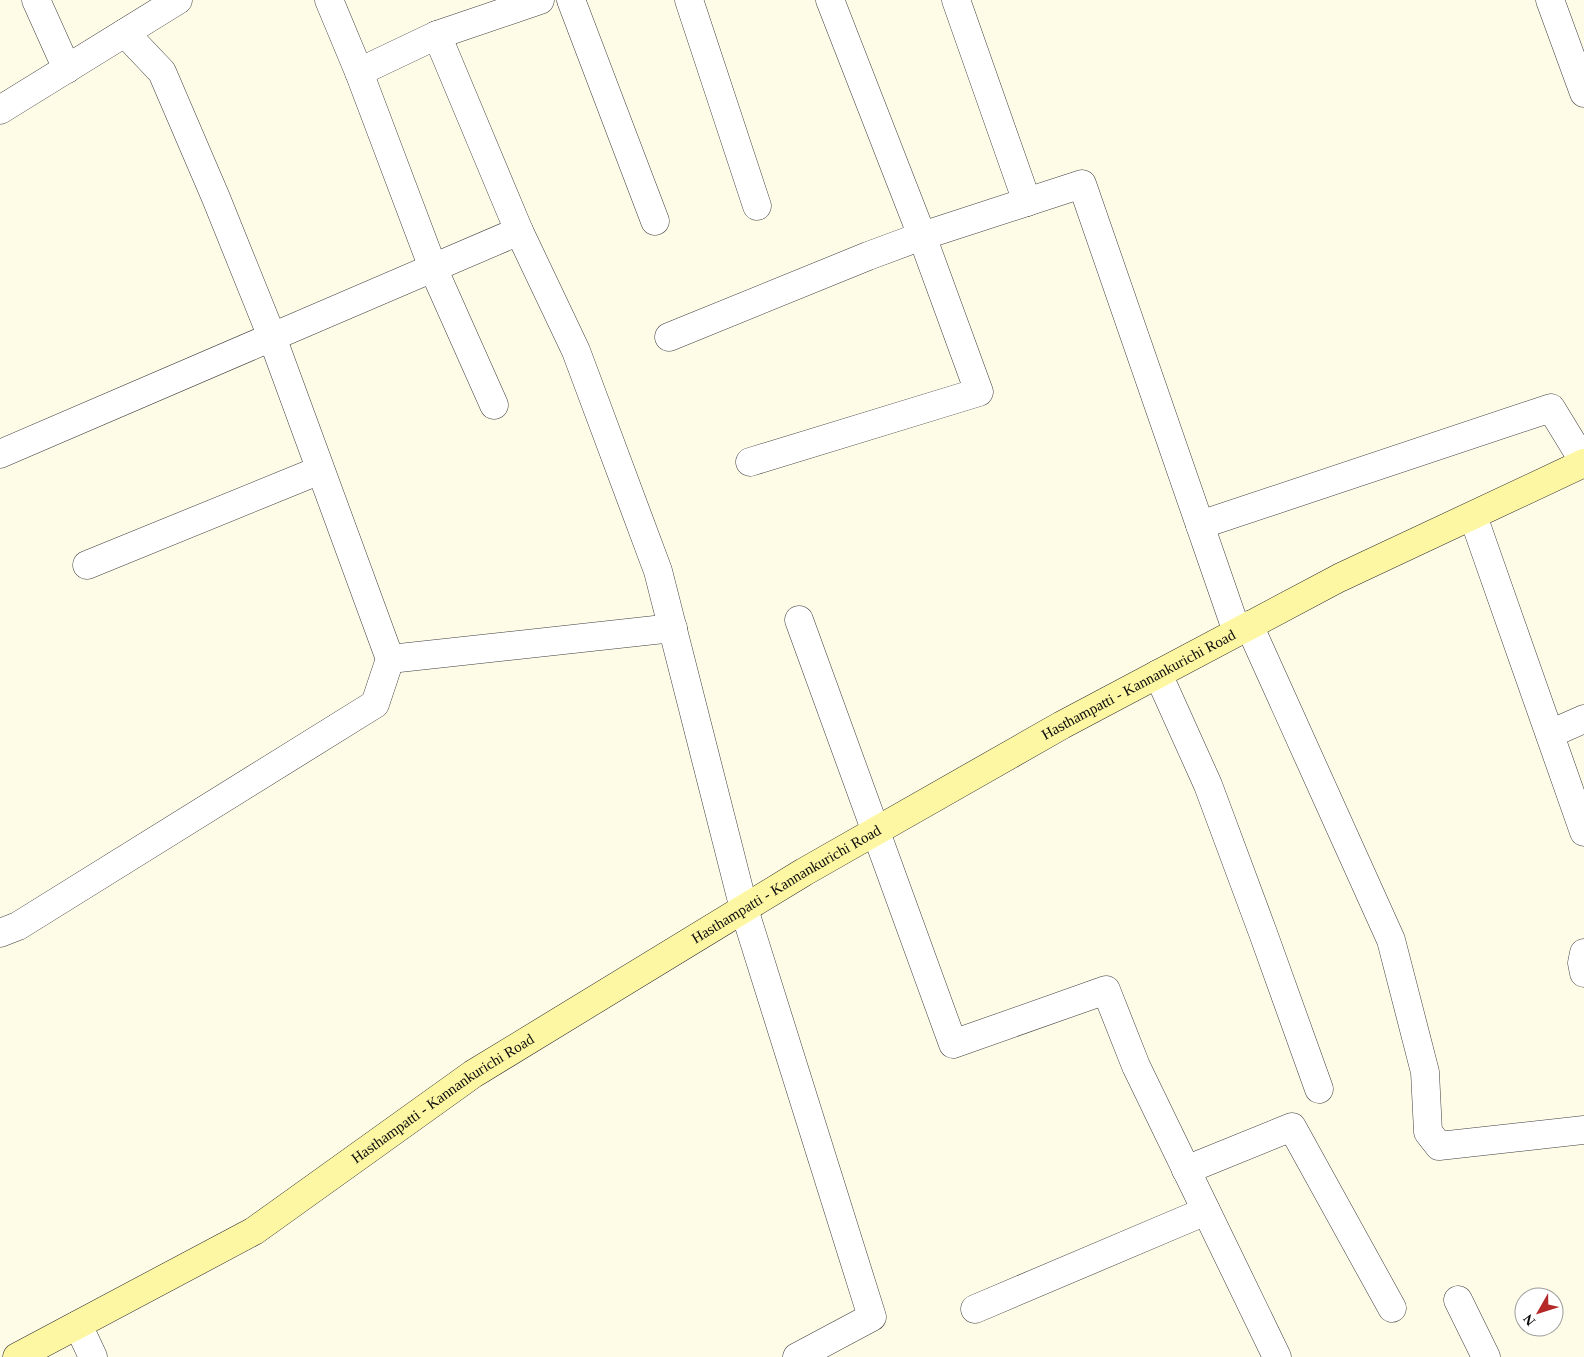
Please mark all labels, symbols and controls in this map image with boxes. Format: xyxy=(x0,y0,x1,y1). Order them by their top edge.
street label: Hasthampatti - Kannankurichi Road xyxy=(1039,626,1238,743)
street label: Hasthampatti - Kannankurichi Road xyxy=(689,822,884,947)
street label: Hasthampatti - Kannankurichi Road xyxy=(348,1031,537,1166)
north arrow xyxy=(1514,1287,1564,1337)
text: N xyxy=(1520,1311,1538,1329)

